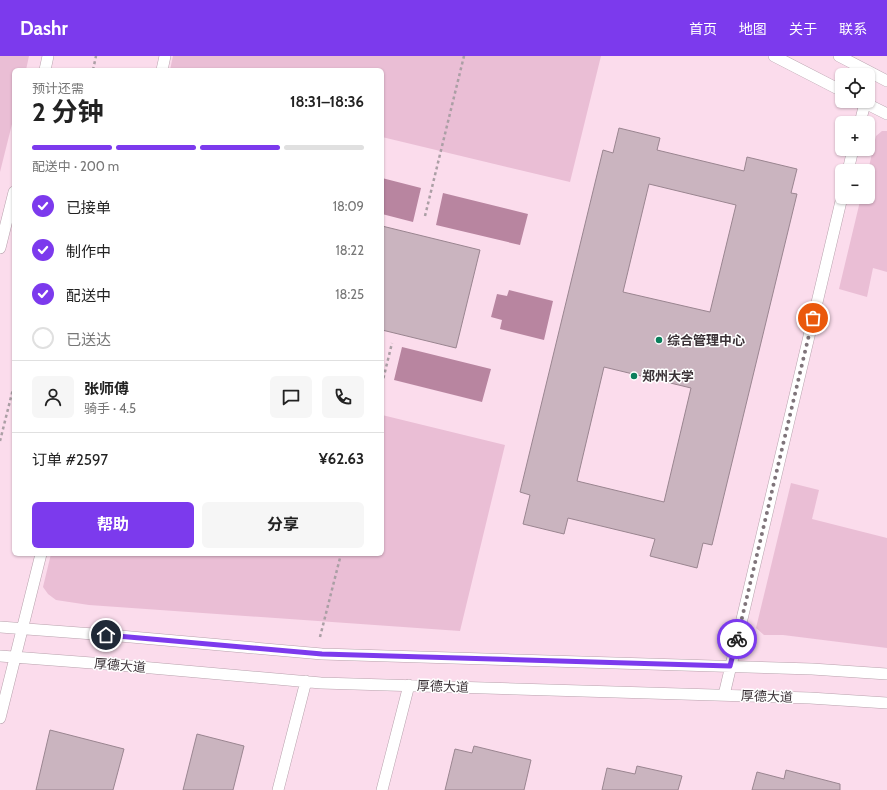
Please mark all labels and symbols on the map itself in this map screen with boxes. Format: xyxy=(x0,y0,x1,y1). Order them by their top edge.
pin xyxy=(796,301,830,335)
place label: 综合管理中心 xyxy=(667,332,745,348)
marker: 综合管理中心 xyxy=(654,335,664,345)
place label: 郑州大学 xyxy=(642,368,694,384)
marker: 郑州大学 xyxy=(629,371,639,381)
pin xyxy=(89,618,123,652)
courier xyxy=(717,619,757,659)
street label: 厚德大道 xyxy=(93,655,147,675)
street label: 厚德大道 xyxy=(417,677,469,695)
street label: 厚德大道 xyxy=(741,687,793,705)

